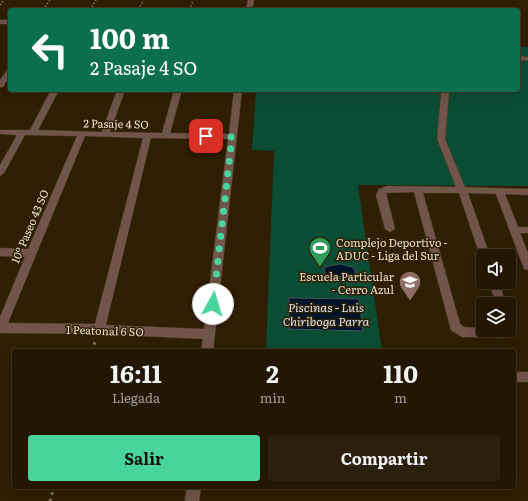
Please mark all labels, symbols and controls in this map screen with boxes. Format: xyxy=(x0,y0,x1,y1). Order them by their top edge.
text: 100 m xyxy=(90,16,170,58)
icon: left xyxy=(24,24,76,76)
text: 2 Pasaje 4 SO xyxy=(90,54,197,81)
street label: 2 Pasaje 4 SO xyxy=(83,114,149,132)
pin xyxy=(189,119,223,153)
icon: arrive xyxy=(195,125,217,147)
street label: 10º Paseo 43 SO xyxy=(6,187,52,265)
place label: Complejo Deportivo - ADUC - Liga del Sur xyxy=(336,234,448,263)
sports icon: Complejo Deportivo - ADUC - Liga del Sur xyxy=(307,235,333,268)
map controls xyxy=(476,249,516,337)
button: sound xyxy=(476,249,516,289)
place label: Escuela Particular - Cerro Azul xyxy=(299,268,395,297)
school or university icon: Escuela Particular - Cerro Azul xyxy=(397,269,423,302)
position arrow xyxy=(192,283,234,325)
button: layers xyxy=(476,297,516,337)
water label: Piscinas - Luis Chiriboga Parra xyxy=(283,298,370,330)
street label: 1 Peatonal 6 SO xyxy=(66,321,144,339)
text: 16:11 xyxy=(110,355,162,390)
text: 2 xyxy=(266,355,279,390)
text: 110 xyxy=(383,355,418,390)
text: Llegada xyxy=(112,388,160,407)
text: min xyxy=(260,388,285,407)
text: m xyxy=(394,388,407,407)
button: Salir xyxy=(28,435,260,481)
button: Compartir xyxy=(268,435,500,481)

